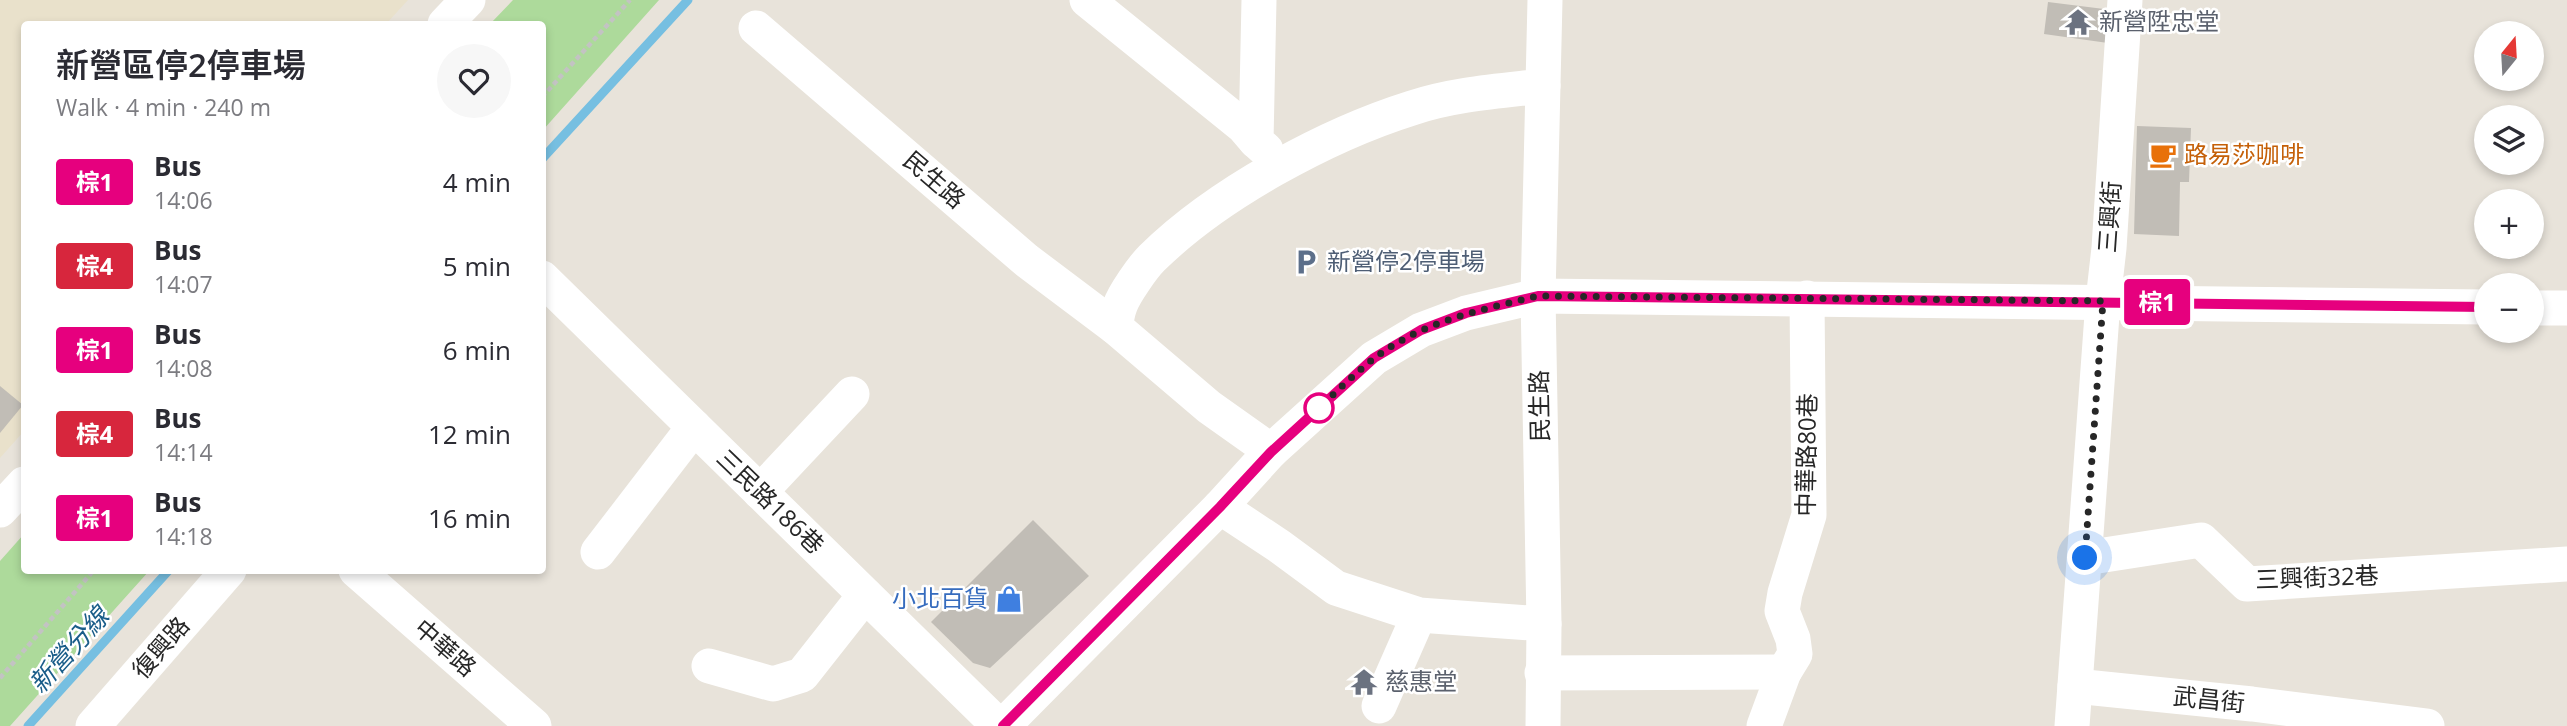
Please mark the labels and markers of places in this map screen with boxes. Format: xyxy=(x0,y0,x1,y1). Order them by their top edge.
place label: 新營陞忠堂 xyxy=(2099,4,2219,37)
temple icon: 新營陞忠堂 xyxy=(2063,7,2093,37)
place label: 路易莎咖啡 xyxy=(2184,137,2304,170)
cafe icon: 路易莎咖啡 xyxy=(2148,140,2178,170)
place label: 新營停2停車場 xyxy=(1327,244,1485,277)
parking icon: 新營停2停車場 xyxy=(1291,247,1321,277)
unlabelled marker xyxy=(1304,393,1334,423)
place label: 小北百貨 xyxy=(892,581,988,614)
shop icon: 小北百貨 xyxy=(994,584,1024,614)
place label: 慈惠堂 xyxy=(1385,664,1457,697)
temple icon: 慈惠堂 xyxy=(1349,667,1379,697)

